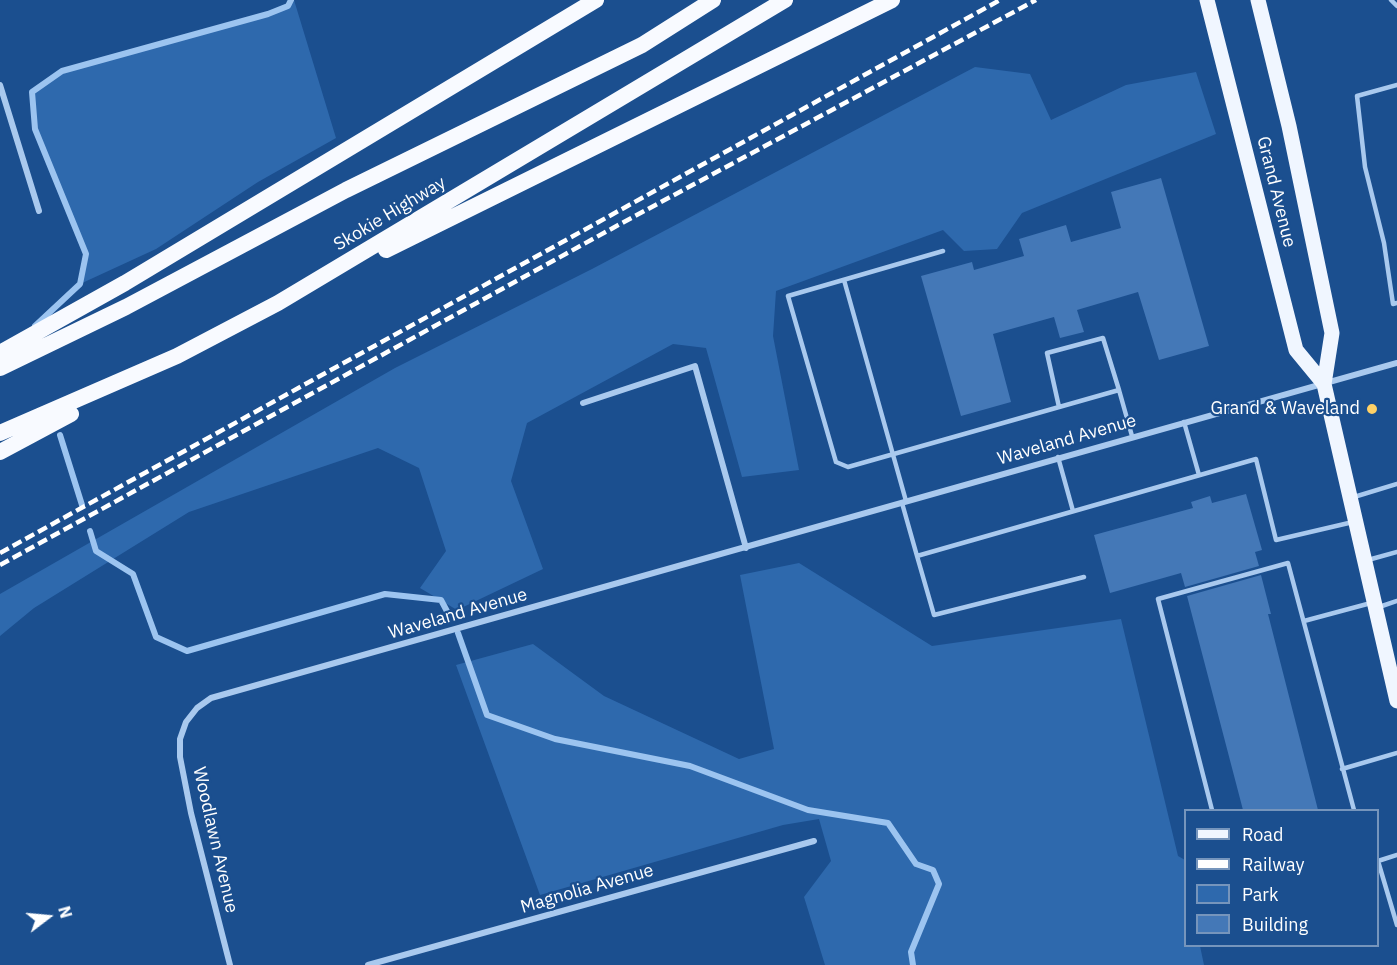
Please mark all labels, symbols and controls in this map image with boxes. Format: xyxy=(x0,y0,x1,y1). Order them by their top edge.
street label: Grand Avenue xyxy=(1252,134,1300,250)
street label: Skokie Highway xyxy=(330,172,450,256)
place label: Grand & Waveland xyxy=(1211,398,1360,420)
marker: Grand & Waveland xyxy=(1365,402,1379,416)
street label: Waveland Avenue xyxy=(995,410,1139,470)
street label: Waveland Avenue xyxy=(386,584,530,644)
street label: Woodlawn Avenue xyxy=(188,765,242,915)
legend xyxy=(1184,809,1379,947)
text: Road xyxy=(1242,823,1283,846)
text: Railway xyxy=(1242,853,1304,876)
street label: Magnolia Avenue xyxy=(518,860,656,918)
text: Park xyxy=(1242,883,1278,906)
north arrow xyxy=(18,887,78,947)
text: N xyxy=(54,904,77,920)
text: Building xyxy=(1242,913,1308,936)

